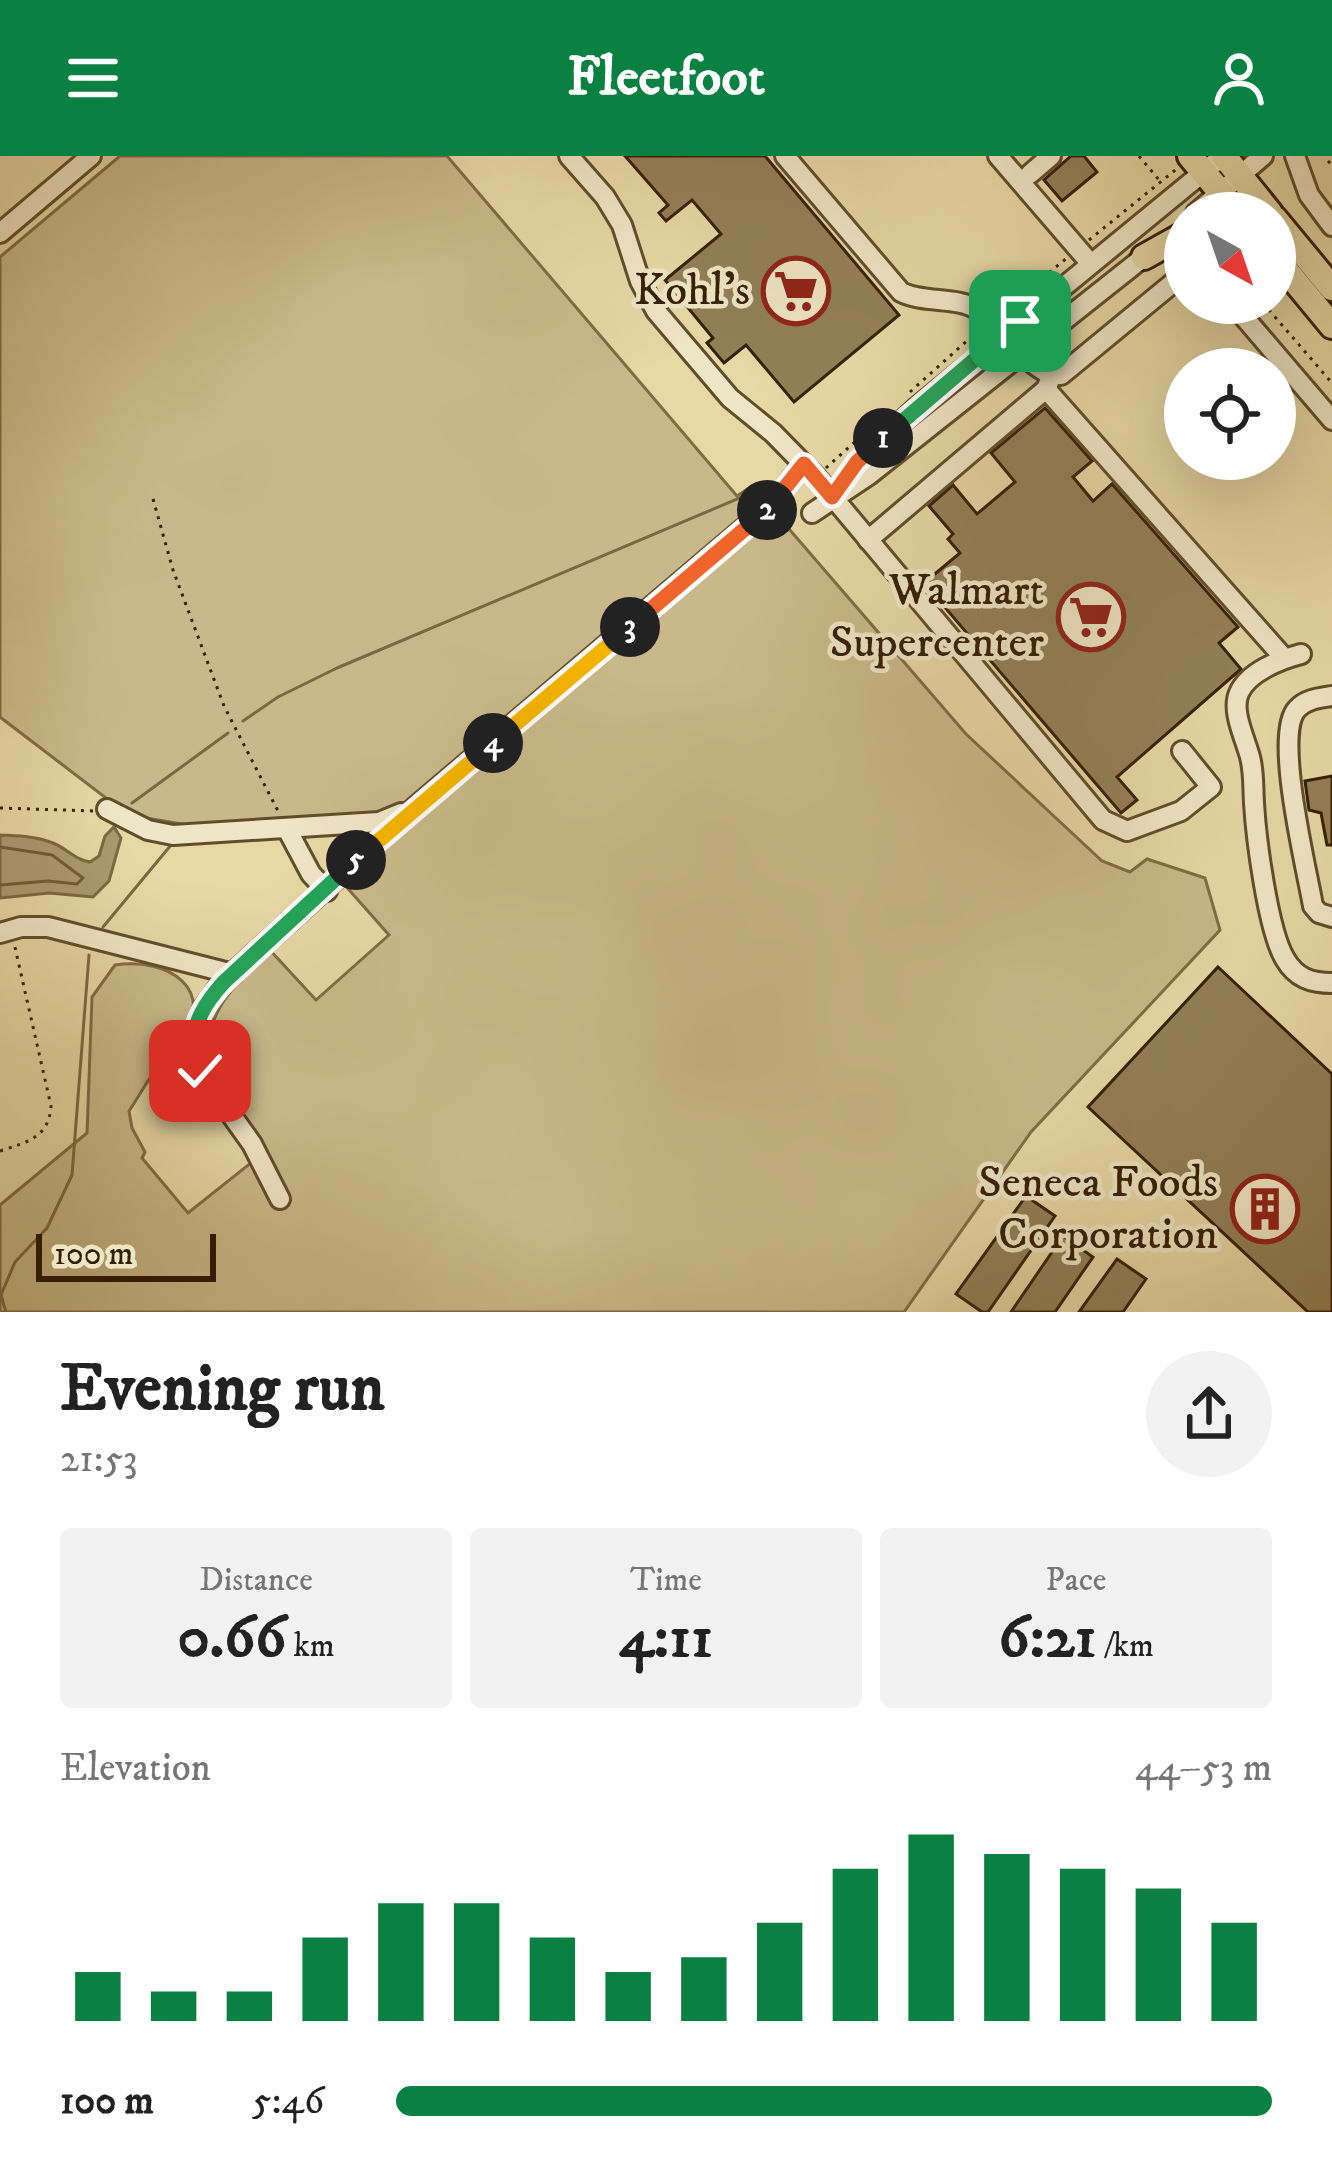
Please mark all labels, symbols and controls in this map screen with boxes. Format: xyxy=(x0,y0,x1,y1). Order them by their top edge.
icon: menu xyxy=(60,45,126,111)
text: Fleetfoot xyxy=(567,45,765,112)
icon: person xyxy=(1206,45,1272,111)
north arrow xyxy=(1164,192,1296,324)
map controls xyxy=(1164,192,1296,480)
supermarket icon: Kohl's xyxy=(761,256,831,326)
place label: Kohl's xyxy=(634,263,750,319)
pin xyxy=(969,270,1071,372)
icon: arrive xyxy=(987,288,1053,354)
button: locate xyxy=(1164,348,1296,480)
pin: 1 xyxy=(853,408,913,468)
text: 1 xyxy=(877,417,889,458)
pin: 2 xyxy=(737,480,797,540)
text: 2 xyxy=(759,489,775,530)
place label: Walmart Supercenter xyxy=(830,563,1044,671)
supermarket icon: Walmart Supercenter xyxy=(1056,582,1126,652)
pin: 3 xyxy=(600,597,660,657)
text: 3 xyxy=(624,606,636,647)
pin: 4 xyxy=(463,713,523,773)
text: 4 xyxy=(484,722,503,763)
pin: 5 xyxy=(326,830,386,890)
text: 5 xyxy=(348,839,364,880)
pin xyxy=(149,1020,251,1122)
icon: check xyxy=(167,1038,233,1104)
place label: Seneca Foods Corporation xyxy=(978,1155,1218,1263)
building icon: Seneca Foods Corporation xyxy=(1230,1174,1300,1244)
scale bar xyxy=(36,1228,216,1281)
text: 100 m xyxy=(54,1234,133,1275)
text: Evening run xyxy=(60,1349,385,1431)
button: share xyxy=(1146,1351,1272,1477)
text: 21:53 xyxy=(60,1435,138,1484)
text: Distance xyxy=(199,1560,313,1601)
text: Time xyxy=(630,1560,702,1601)
text: Pace xyxy=(1045,1560,1107,1601)
text: 0.66 xyxy=(177,1601,286,1676)
text: 4:11 xyxy=(619,1601,713,1676)
text: 6:21 xyxy=(998,1601,1097,1676)
text: km xyxy=(286,1626,335,1667)
text: /km xyxy=(1097,1626,1154,1667)
text: Elevation xyxy=(60,1744,211,1793)
text: 44–53 m xyxy=(1135,1744,1272,1793)
text: 100 m xyxy=(60,2077,154,2126)
text: 5:46 xyxy=(252,2077,324,2126)

